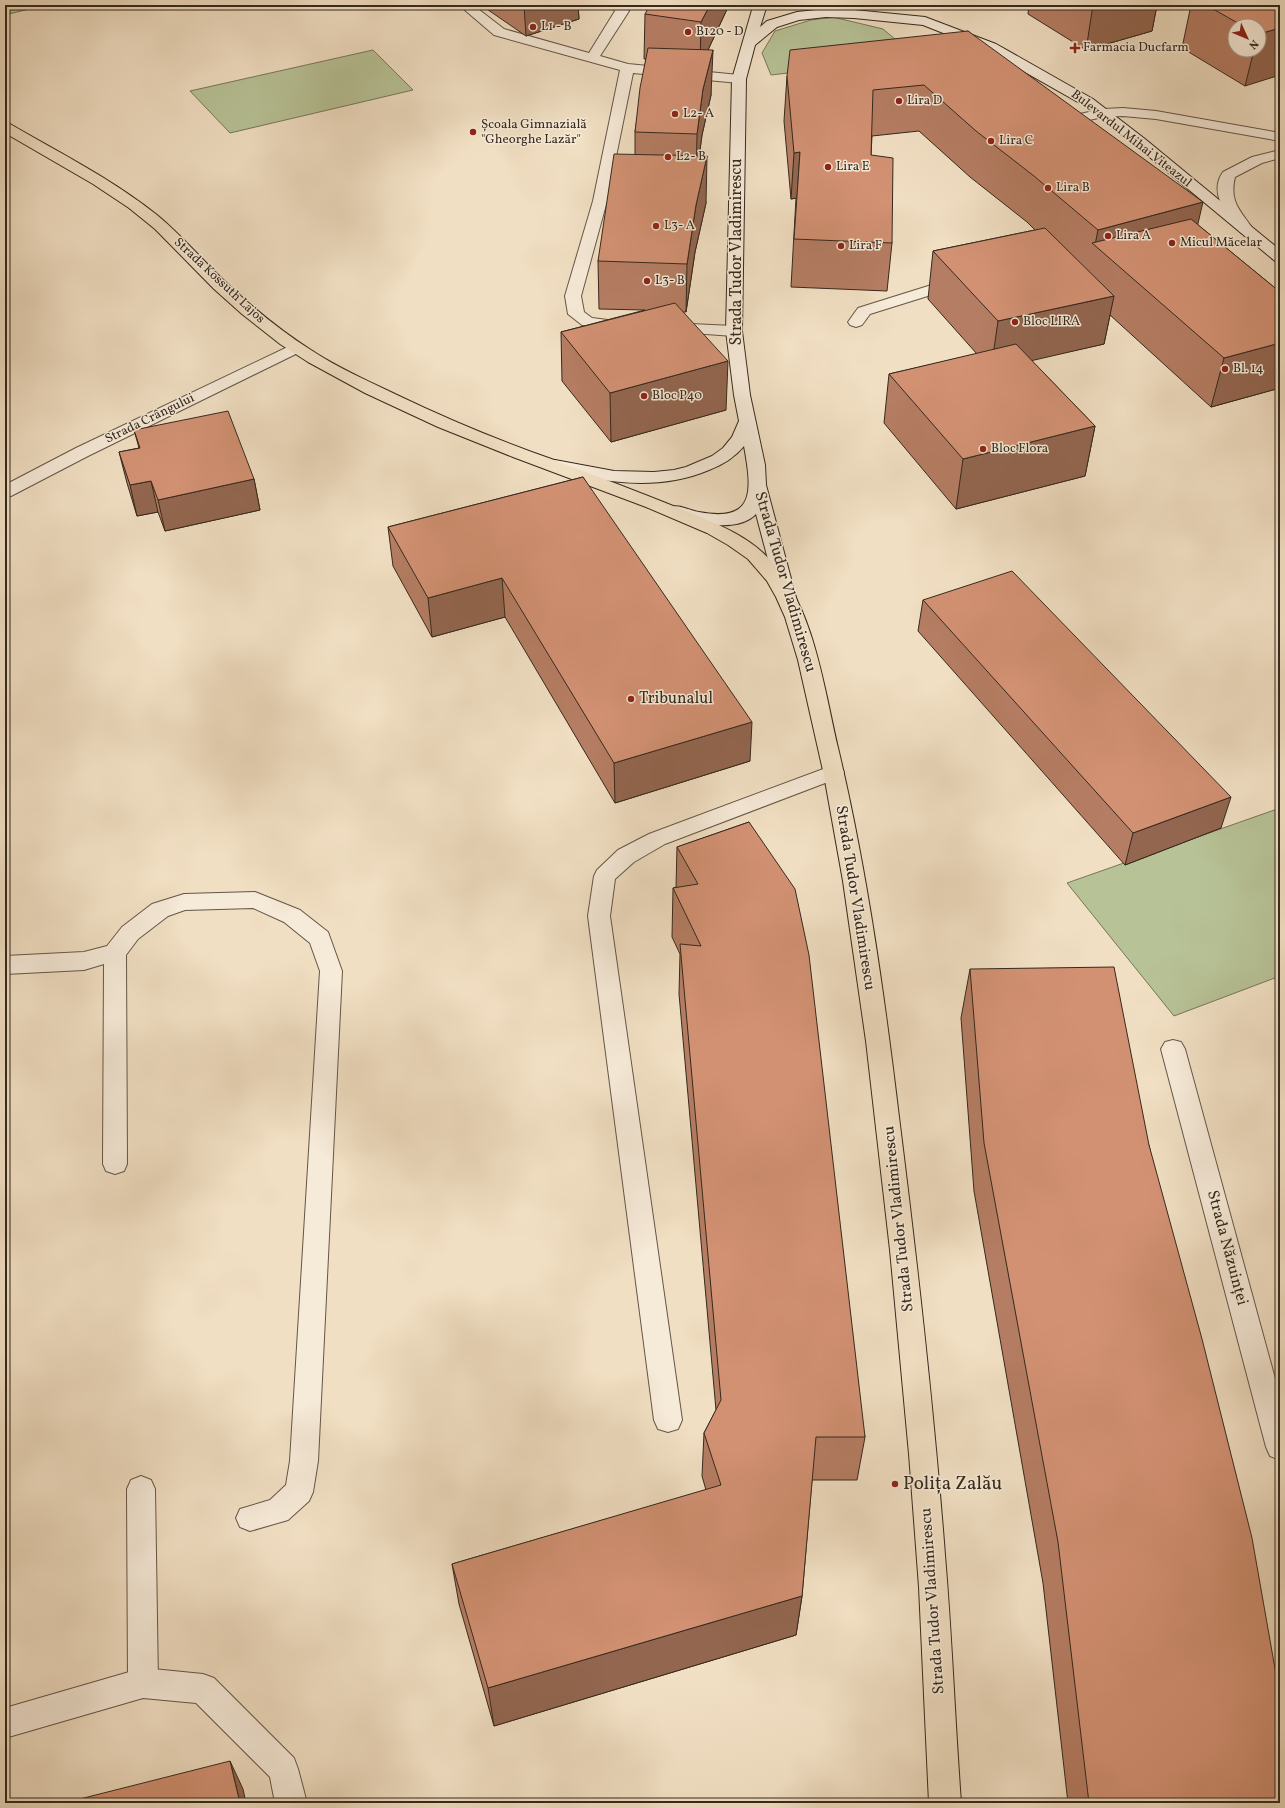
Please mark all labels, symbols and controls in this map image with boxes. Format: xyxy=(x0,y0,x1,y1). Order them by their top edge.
place label: L1 - B xyxy=(541,18,572,36)
north arrow xyxy=(1227,18,1267,58)
marker: L1 - B xyxy=(528,22,538,32)
place label: B120 - D xyxy=(696,23,744,41)
marker: B120 - D xyxy=(683,27,693,37)
text: N xyxy=(1245,36,1261,52)
place label: Farmacia Ducfarm xyxy=(1083,39,1189,57)
marker: Farmacia Ducfarm xyxy=(1070,43,1080,53)
street label: Bulevardul Mihai Viteazul xyxy=(1067,86,1195,192)
place label: Lira D xyxy=(907,92,943,110)
marker: Lira D xyxy=(894,96,904,106)
place label: L2- A xyxy=(683,105,714,123)
marker: L2- A xyxy=(670,109,680,119)
place label: Școala Gimnazială "Gheorghe Lazăr" xyxy=(481,116,587,149)
marker: Școala Gimnazială "Gheorghe Lazăr" xyxy=(468,127,478,137)
place label: Lira C xyxy=(999,132,1033,150)
marker: Lira C xyxy=(986,136,996,146)
place label: L2- B xyxy=(676,148,706,166)
marker: L2- B xyxy=(663,152,673,162)
street label: Strada Tudor Vladimirescu xyxy=(726,158,748,346)
place label: Lira E xyxy=(836,158,870,176)
marker: Lira E xyxy=(823,162,833,172)
place label: Lira B xyxy=(1056,179,1090,197)
marker: Lira B xyxy=(1043,183,1053,193)
place label: L3- A xyxy=(664,217,695,235)
marker: L3- A xyxy=(651,221,661,231)
place label: Lira A xyxy=(1116,227,1151,245)
marker: Lira A xyxy=(1103,231,1113,241)
street label: Strada Kossuth Lajos xyxy=(170,234,269,328)
place label: Micul Măcelar xyxy=(1180,234,1263,252)
place label: Lira F xyxy=(849,237,882,255)
marker: Micul Măcelar xyxy=(1167,238,1177,248)
marker: Lira F xyxy=(836,241,846,251)
place label: L3- B xyxy=(655,272,685,290)
marker: L3- B xyxy=(642,276,652,286)
place label: Bloc LIRA xyxy=(1023,313,1080,331)
marker: Bloc LIRA xyxy=(1010,317,1020,327)
place label: Bl. 14 xyxy=(1233,360,1264,378)
marker: Bl. 14 xyxy=(1220,364,1230,374)
place label: Bloc P40 xyxy=(652,387,702,405)
street label: Strada Crângului xyxy=(102,390,198,448)
marker: Bloc P40 xyxy=(639,391,649,401)
place label: Bloc Flora xyxy=(991,440,1048,458)
marker: Bloc Flora xyxy=(978,444,988,454)
street label: Strada Tudor Vladimirescu xyxy=(749,489,821,675)
place label: Tribunalul xyxy=(639,688,713,710)
marker: Tribunalul xyxy=(626,694,636,704)
street label: Strada Tudor Vladimirescu xyxy=(830,804,880,992)
street label: Strada Tudor Vladimirescu xyxy=(878,1125,920,1313)
street label: Strada Năzuinței xyxy=(1201,1188,1253,1308)
place label: Polița Zalău xyxy=(903,1471,1002,1497)
marker: Polița Zalău xyxy=(890,1479,900,1489)
street label: Strada Tudor Vladimirescu xyxy=(916,1507,950,1695)

